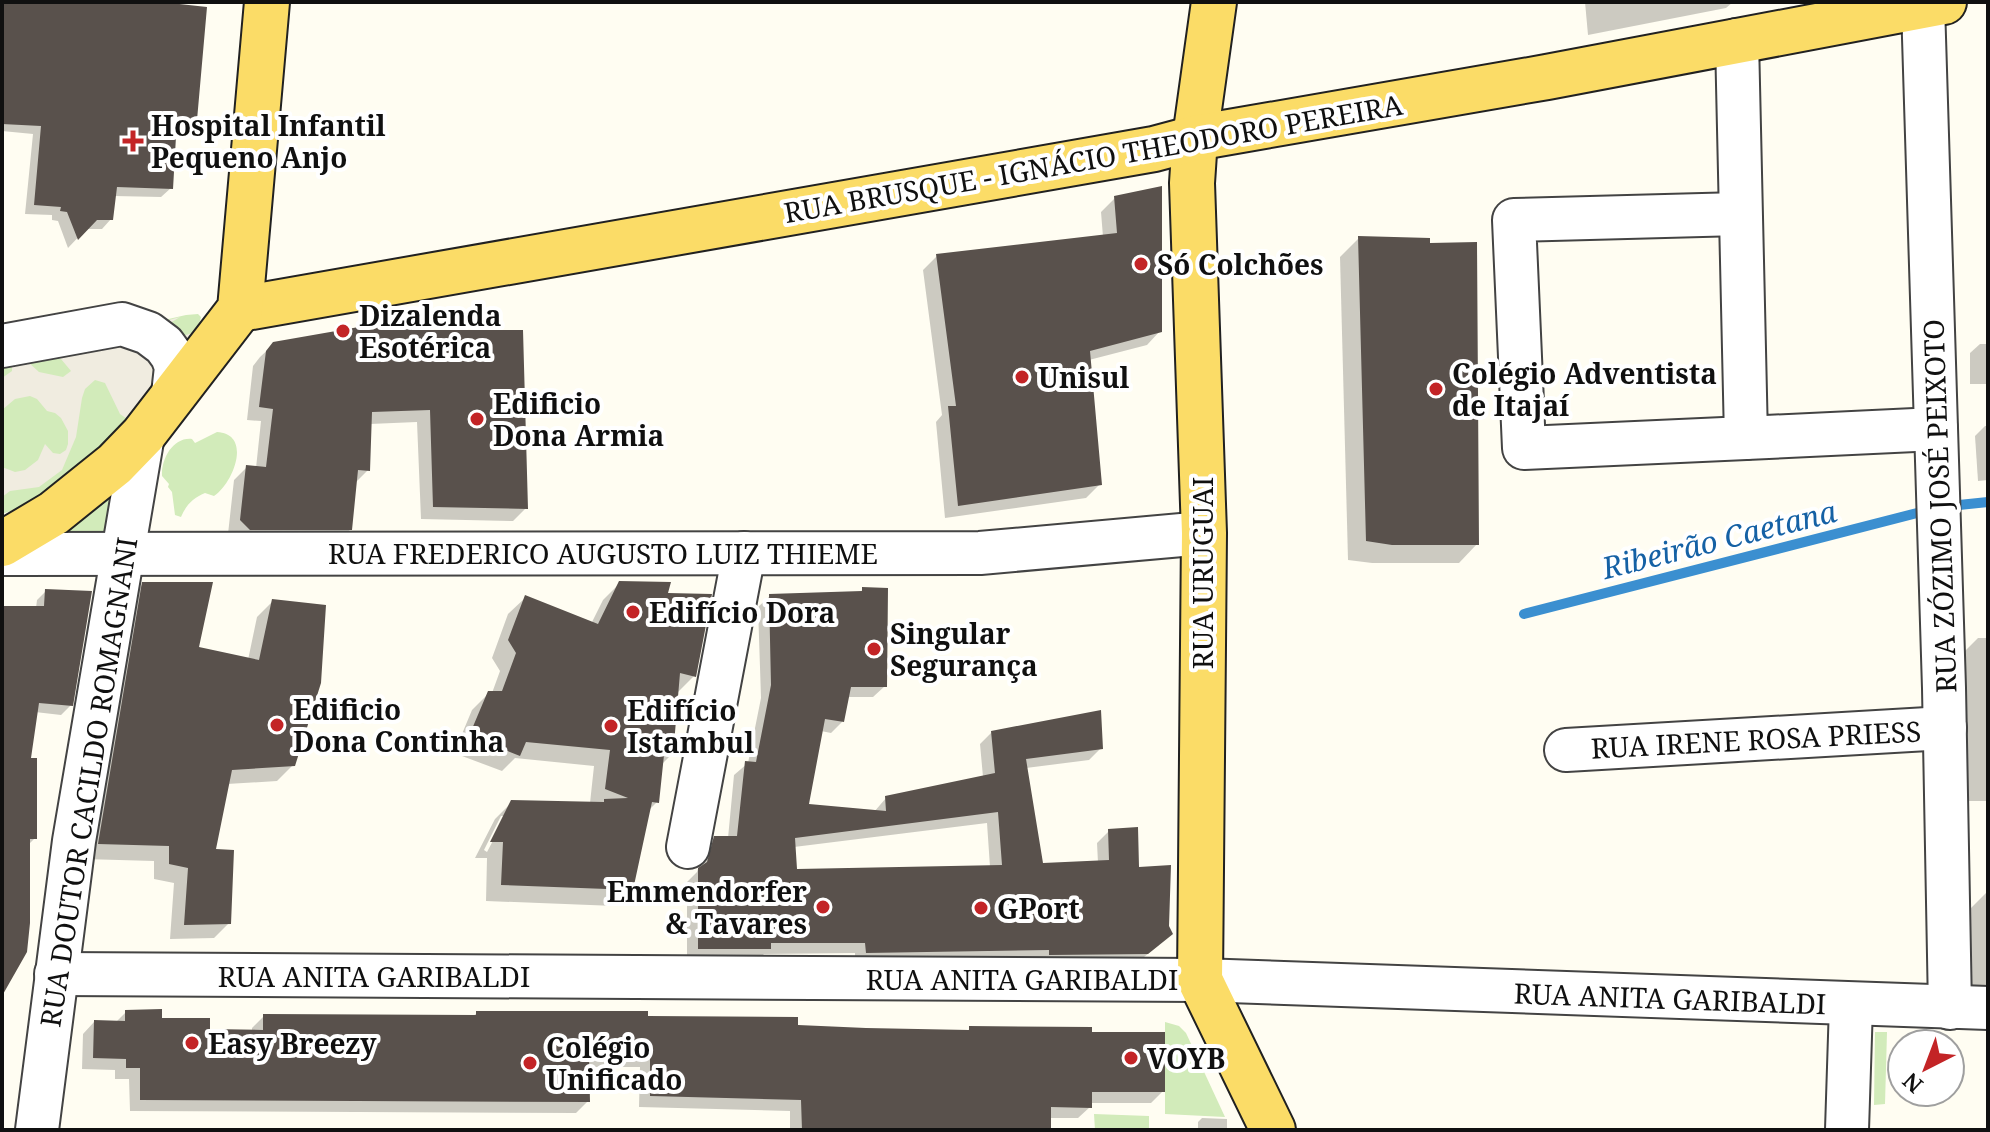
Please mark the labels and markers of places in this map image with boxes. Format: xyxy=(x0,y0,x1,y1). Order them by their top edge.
place label: Hospital Infantil Pequeno Anjo xyxy=(151,106,386,176)
marker: Hospital Infantil Pequeno Anjo xyxy=(122,130,144,152)
place label: Só Colchões xyxy=(1157,245,1324,283)
marker: Só Colchões xyxy=(1132,255,1150,273)
place label: Dizalenda Esotérica xyxy=(359,296,501,366)
marker: Dizalenda Esotérica xyxy=(334,322,352,340)
place label: Colégio Adventista de Itajaí xyxy=(1452,354,1717,424)
place label: Unisul xyxy=(1038,358,1130,396)
marker: Unisul xyxy=(1013,368,1031,386)
marker: Colégio Adventista de Itajaí xyxy=(1427,380,1445,398)
place label: Edificio Dona Armia xyxy=(493,384,664,454)
marker: Edificio Dona Armia xyxy=(468,410,486,428)
place label: Edifício Dora xyxy=(649,593,835,631)
marker: Edifício Dora xyxy=(624,603,642,621)
place label: Singular Segurança xyxy=(890,614,1038,684)
marker: Singular Segurança xyxy=(865,640,883,658)
place label: Edificio Dona Continha xyxy=(293,690,504,760)
place label: Edifício Istambul xyxy=(627,691,754,761)
marker: Edificio Dona Continha xyxy=(268,716,286,734)
marker: Edifício Istambul xyxy=(602,717,620,735)
place label: Emmendorfer & Tavares xyxy=(607,872,807,942)
place label: GPort xyxy=(997,889,1080,927)
marker: Emmendorfer & Tavares xyxy=(814,898,832,916)
marker: GPort xyxy=(972,899,990,917)
place label: Easy Breezy xyxy=(208,1024,377,1062)
place label: Colégio Unificado xyxy=(546,1028,683,1098)
marker: Easy Breezy xyxy=(183,1034,201,1052)
place label: VOYB xyxy=(1147,1039,1225,1077)
marker: VOYB xyxy=(1122,1049,1140,1067)
marker: Colégio Unificado xyxy=(521,1054,539,1072)

